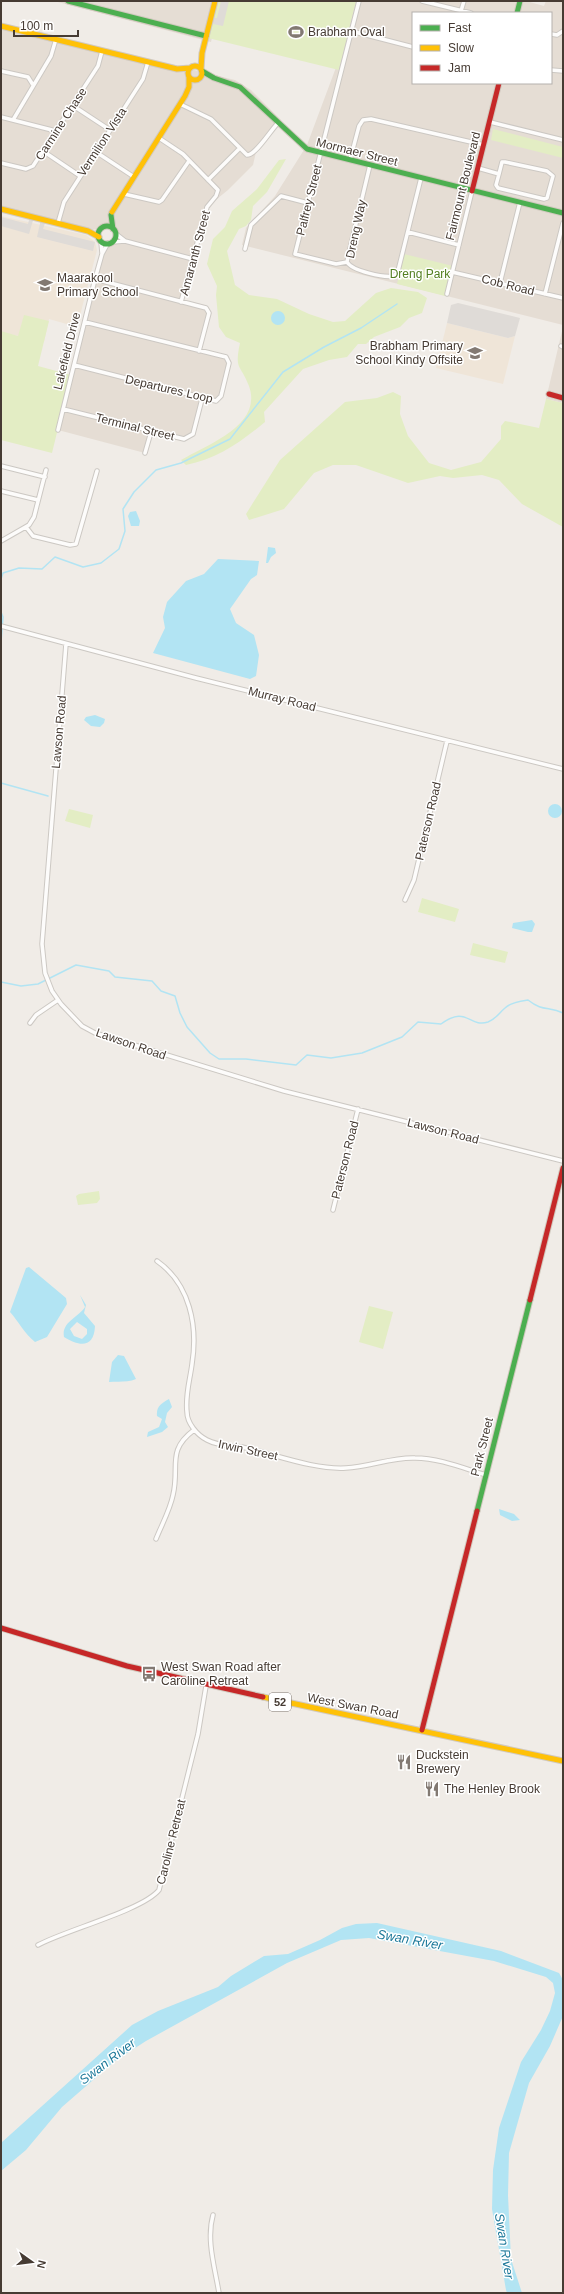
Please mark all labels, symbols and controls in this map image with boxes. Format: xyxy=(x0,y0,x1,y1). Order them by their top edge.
scale bar xyxy=(14,12,78,38)
legend xyxy=(412,12,552,84)
text: 100 m xyxy=(20,19,53,33)
text: Fast xyxy=(448,21,472,35)
sports icon: Brabham Oval xyxy=(287,23,305,41)
place label: Brabham Oval xyxy=(308,25,385,39)
text: Slow xyxy=(448,41,474,55)
text: Jam xyxy=(448,61,471,75)
street label: Carmine Chase xyxy=(32,85,90,163)
street label: Vermilion Vista xyxy=(75,105,130,179)
street label: Fairmount Boulevard xyxy=(443,130,483,242)
street label: Mormaer Street xyxy=(315,135,400,169)
street label: Palfrey Street xyxy=(293,162,325,237)
street label: Dreng Way xyxy=(343,198,369,260)
street label: Amaranth Street xyxy=(177,208,213,297)
park label: Dreng Park xyxy=(390,267,451,281)
place label: Maarakool Primary School xyxy=(57,271,138,299)
street label: Cob Road xyxy=(480,272,536,298)
school or university icon: Maarakool Primary School xyxy=(36,276,54,294)
street label: Lakefield Drive xyxy=(51,310,83,391)
place label: Brabham Primary School Kindy Offsite xyxy=(355,339,463,367)
school or university icon: Brabham Primary School Kindy Offsite xyxy=(466,344,484,362)
street label: Departures Loop xyxy=(124,372,214,406)
street label: Terminal Street xyxy=(94,410,176,444)
street label: Murray Road xyxy=(247,684,317,714)
street label: Lawson Road xyxy=(49,695,69,769)
street label: Paterson Road xyxy=(412,780,444,862)
street label: Lawson Road xyxy=(94,1025,168,1063)
street label: Lawson Road xyxy=(406,1115,480,1147)
street label: Paterson Road xyxy=(329,1119,361,1201)
street label: Park Street xyxy=(468,1416,496,1478)
street label: Irwin Street xyxy=(217,1437,280,1463)
place label: West Swan Road after Caroline Retreat xyxy=(161,1660,281,1688)
bus stop icon: West Swan Road after Caroline Retreat xyxy=(140,1665,158,1683)
street label: West Swan Road xyxy=(306,1690,400,1722)
road number: 52 xyxy=(269,1693,291,1711)
place label: Duckstein Brewery xyxy=(416,1748,469,1776)
restaurant icon: Duckstein Brewery xyxy=(395,1753,413,1771)
restaurant icon: The Henley Brook xyxy=(423,1780,441,1798)
place label: The Henley Brook xyxy=(444,1782,541,1796)
street label: Caroline Retreat xyxy=(154,1797,189,1886)
water label: Swan River xyxy=(376,1926,445,1953)
water label: Swan River xyxy=(76,2035,139,2087)
water label: Swan River xyxy=(492,2212,517,2281)
north arrow xyxy=(12,2242,52,2282)
text: N xyxy=(35,2259,48,2270)

